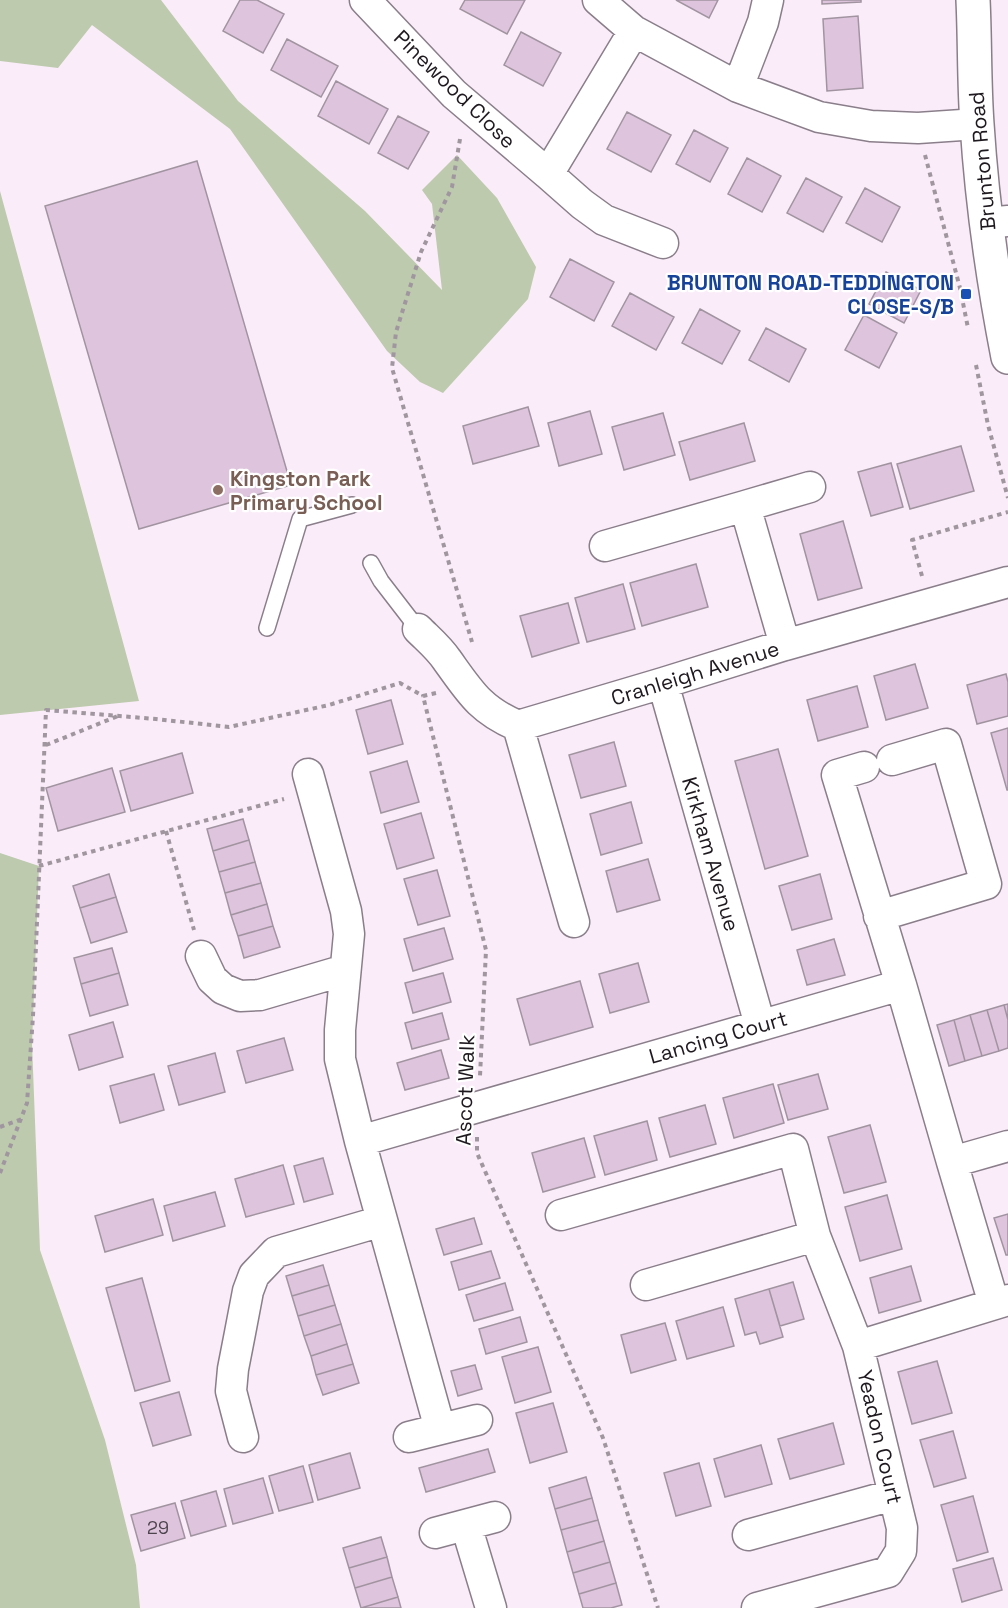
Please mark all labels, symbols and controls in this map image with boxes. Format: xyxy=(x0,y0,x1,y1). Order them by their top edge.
street label: Pinewood Close xyxy=(388,24,522,154)
street label: Brunton Road xyxy=(962,90,1002,232)
place label: BRUNTON ROAD-TEDDINGTON CLOSE-S/B xyxy=(667,269,954,320)
marker: BRUNTON ROAD-TEDDINGTON CLOSE-S/B xyxy=(959,287,973,301)
place label: Kingston Park Primary School xyxy=(230,465,383,516)
marker: Kingston Park Primary School xyxy=(211,483,225,497)
street label: Cranleigh Avenue xyxy=(608,635,782,711)
street label: Kirkham Avenue xyxy=(676,774,746,934)
street label: Lancing Court xyxy=(646,1004,790,1070)
street label: Ascot Walk xyxy=(450,1034,480,1146)
street label: Yeadon Court xyxy=(851,1367,909,1507)
house number: 29 xyxy=(147,1516,169,1539)

